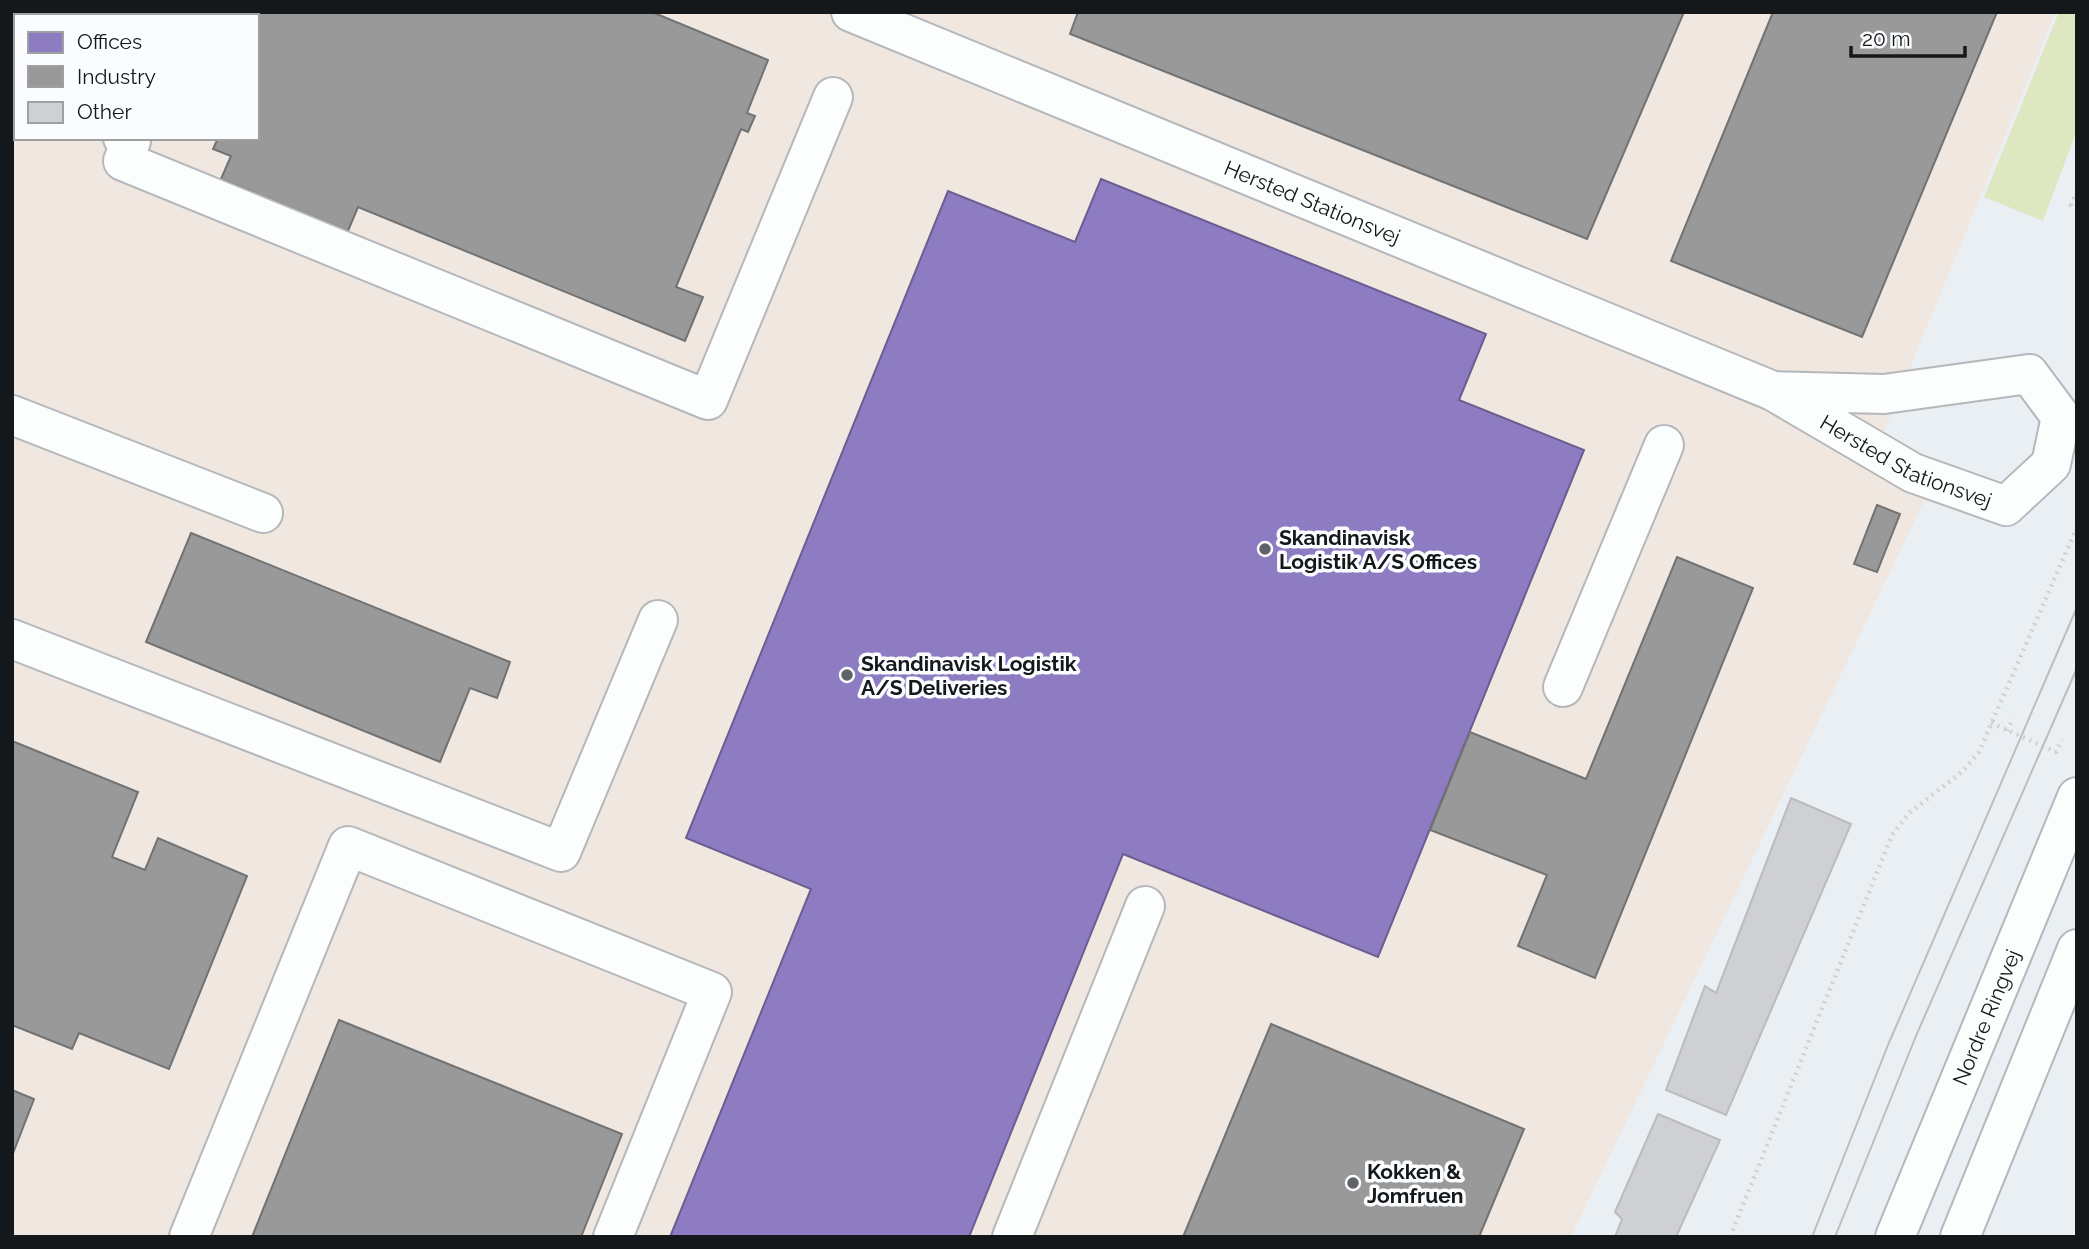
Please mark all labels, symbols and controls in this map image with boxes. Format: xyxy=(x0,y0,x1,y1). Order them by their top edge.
legend xyxy=(14,14,259,140)
scale bar xyxy=(1851,14,1965,58)
text: 20 m xyxy=(1862,26,1910,51)
text: Offices xyxy=(77,29,142,54)
text: Industry xyxy=(77,64,156,89)
text: Other xyxy=(77,99,132,124)
street label: Hersted Stationsvej xyxy=(1221,154,1404,249)
street label: Hersted Stationsvej xyxy=(1816,409,1995,512)
place label: Skandinavisk Logistik A/S Offices xyxy=(1279,525,1477,574)
marker: Skandinavisk Logistik A/S Offices xyxy=(1257,541,1273,557)
place label: Skandinavisk Logistik A/S Deliveries xyxy=(861,651,1077,700)
marker: Skandinavisk Logistik A/S Deliveries xyxy=(839,667,855,683)
street label: Nordre Ringvej xyxy=(1947,945,2025,1089)
place label: Kokken & Jomfruen xyxy=(1367,1159,1463,1208)
marker: Kokken & Jomfruen xyxy=(1345,1175,1361,1191)

